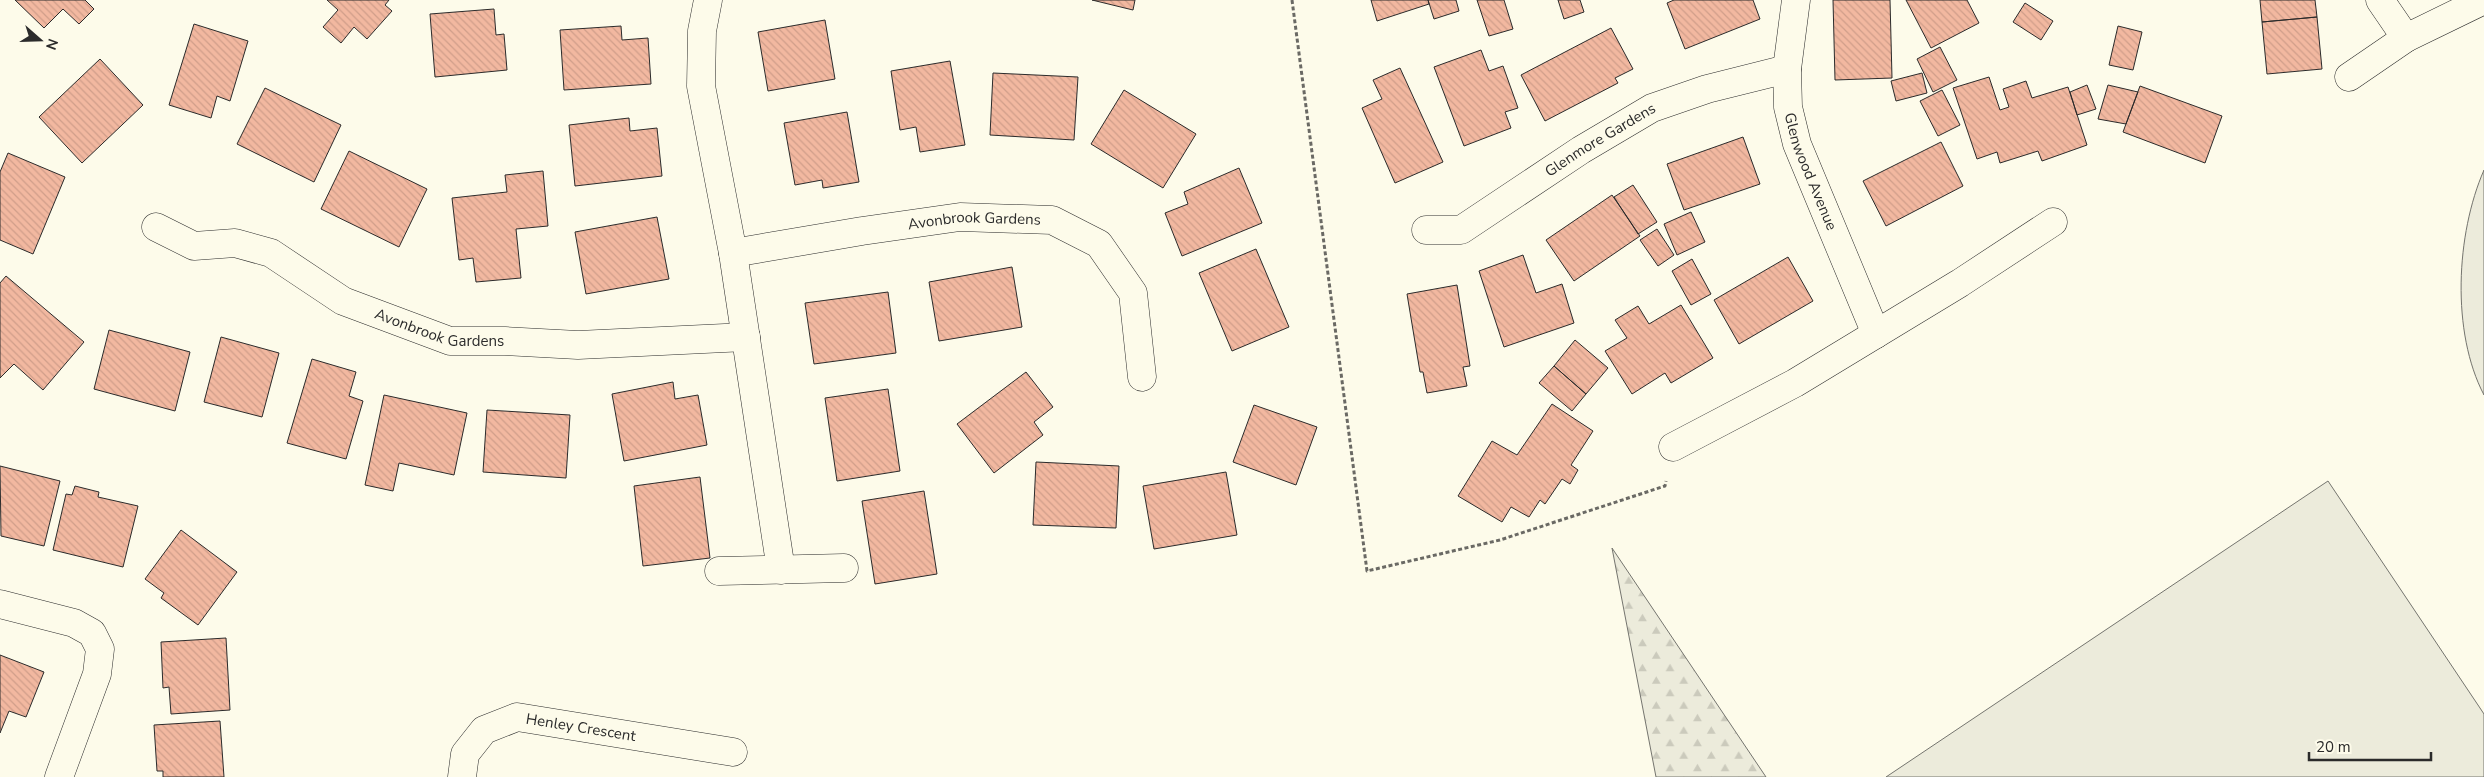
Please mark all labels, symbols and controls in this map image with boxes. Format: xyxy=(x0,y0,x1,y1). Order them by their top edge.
north arrow xyxy=(15,15,65,65)
text: N xyxy=(41,36,62,52)
street label: Glenmore Gardens xyxy=(1541,98,1659,181)
street label: Glenwood Avenue xyxy=(1780,111,1842,233)
street label: Avonbrook Gardens xyxy=(906,207,1041,234)
street label: Avonbrook Gardens xyxy=(372,304,504,351)
street label: Henley Crescent xyxy=(525,709,638,746)
scale bar xyxy=(2309,730,2432,762)
text: 20 m xyxy=(2316,737,2351,757)

